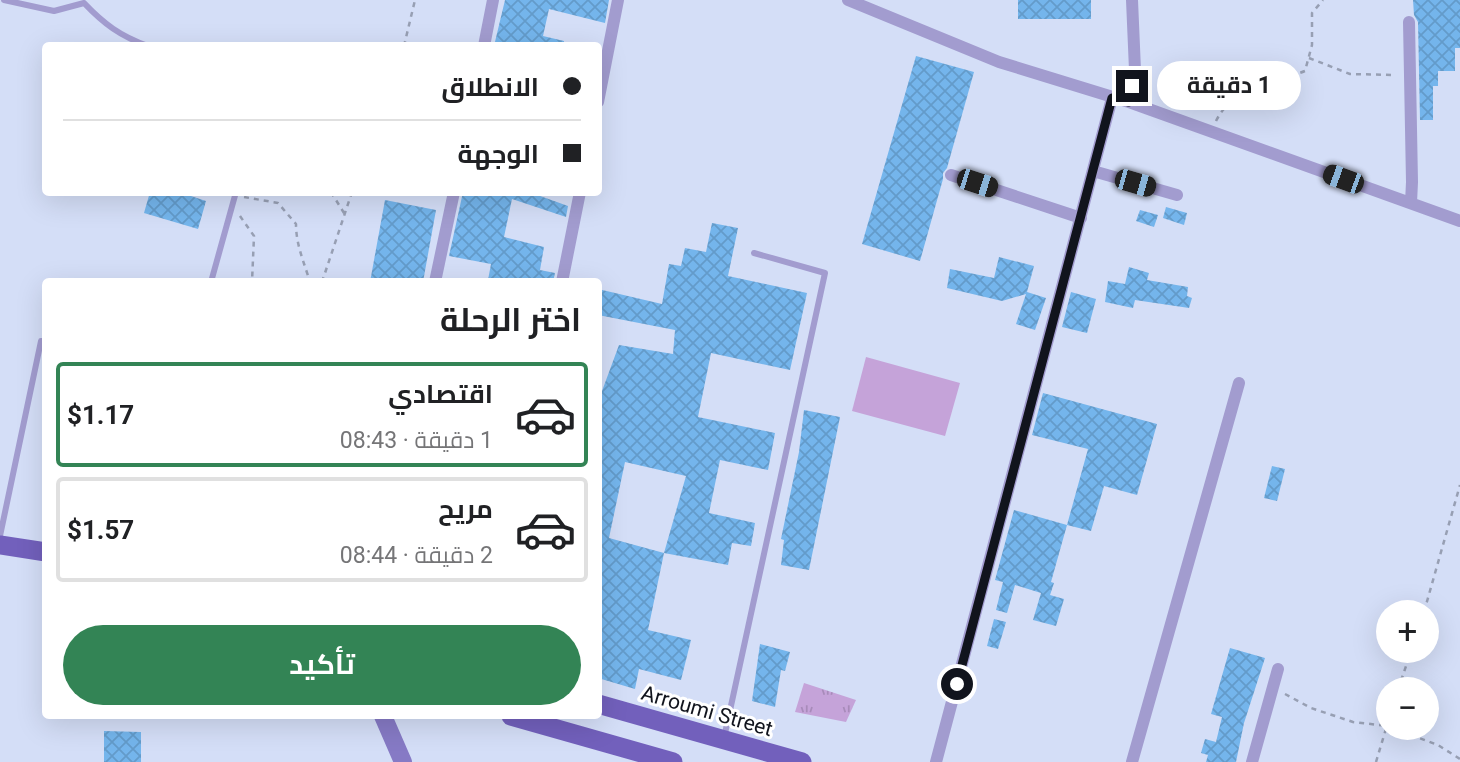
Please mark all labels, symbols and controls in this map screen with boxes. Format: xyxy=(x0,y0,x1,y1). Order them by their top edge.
callout: 1 دقيقة xyxy=(1156,62,1300,110)
route end xyxy=(1116,70,1148,102)
text: الانطلاق xyxy=(441,72,539,102)
text: 1 دقيقة xyxy=(1187,72,1271,99)
text: الوجهة xyxy=(458,139,539,169)
car xyxy=(1320,162,1367,196)
car xyxy=(954,167,1001,199)
car xyxy=(1112,167,1159,199)
text: اختر الرحلة xyxy=(440,301,581,339)
text: اقتصادي xyxy=(388,379,493,409)
icon: car xyxy=(514,383,577,446)
text: $1.17 xyxy=(67,400,134,430)
text: 1 دقيقة · 08:43 xyxy=(340,427,493,454)
text: مريح xyxy=(438,494,493,524)
icon: car xyxy=(514,498,577,561)
text: $1.57 xyxy=(67,515,134,545)
text: 2 دقيقة · 08:44 xyxy=(340,542,493,569)
map controls xyxy=(1376,600,1439,740)
button: + xyxy=(1376,600,1439,663)
button: تأكيد xyxy=(63,625,581,705)
route start xyxy=(941,668,973,700)
button: − xyxy=(1376,677,1439,740)
street label: Arroumi Street xyxy=(639,681,776,741)

